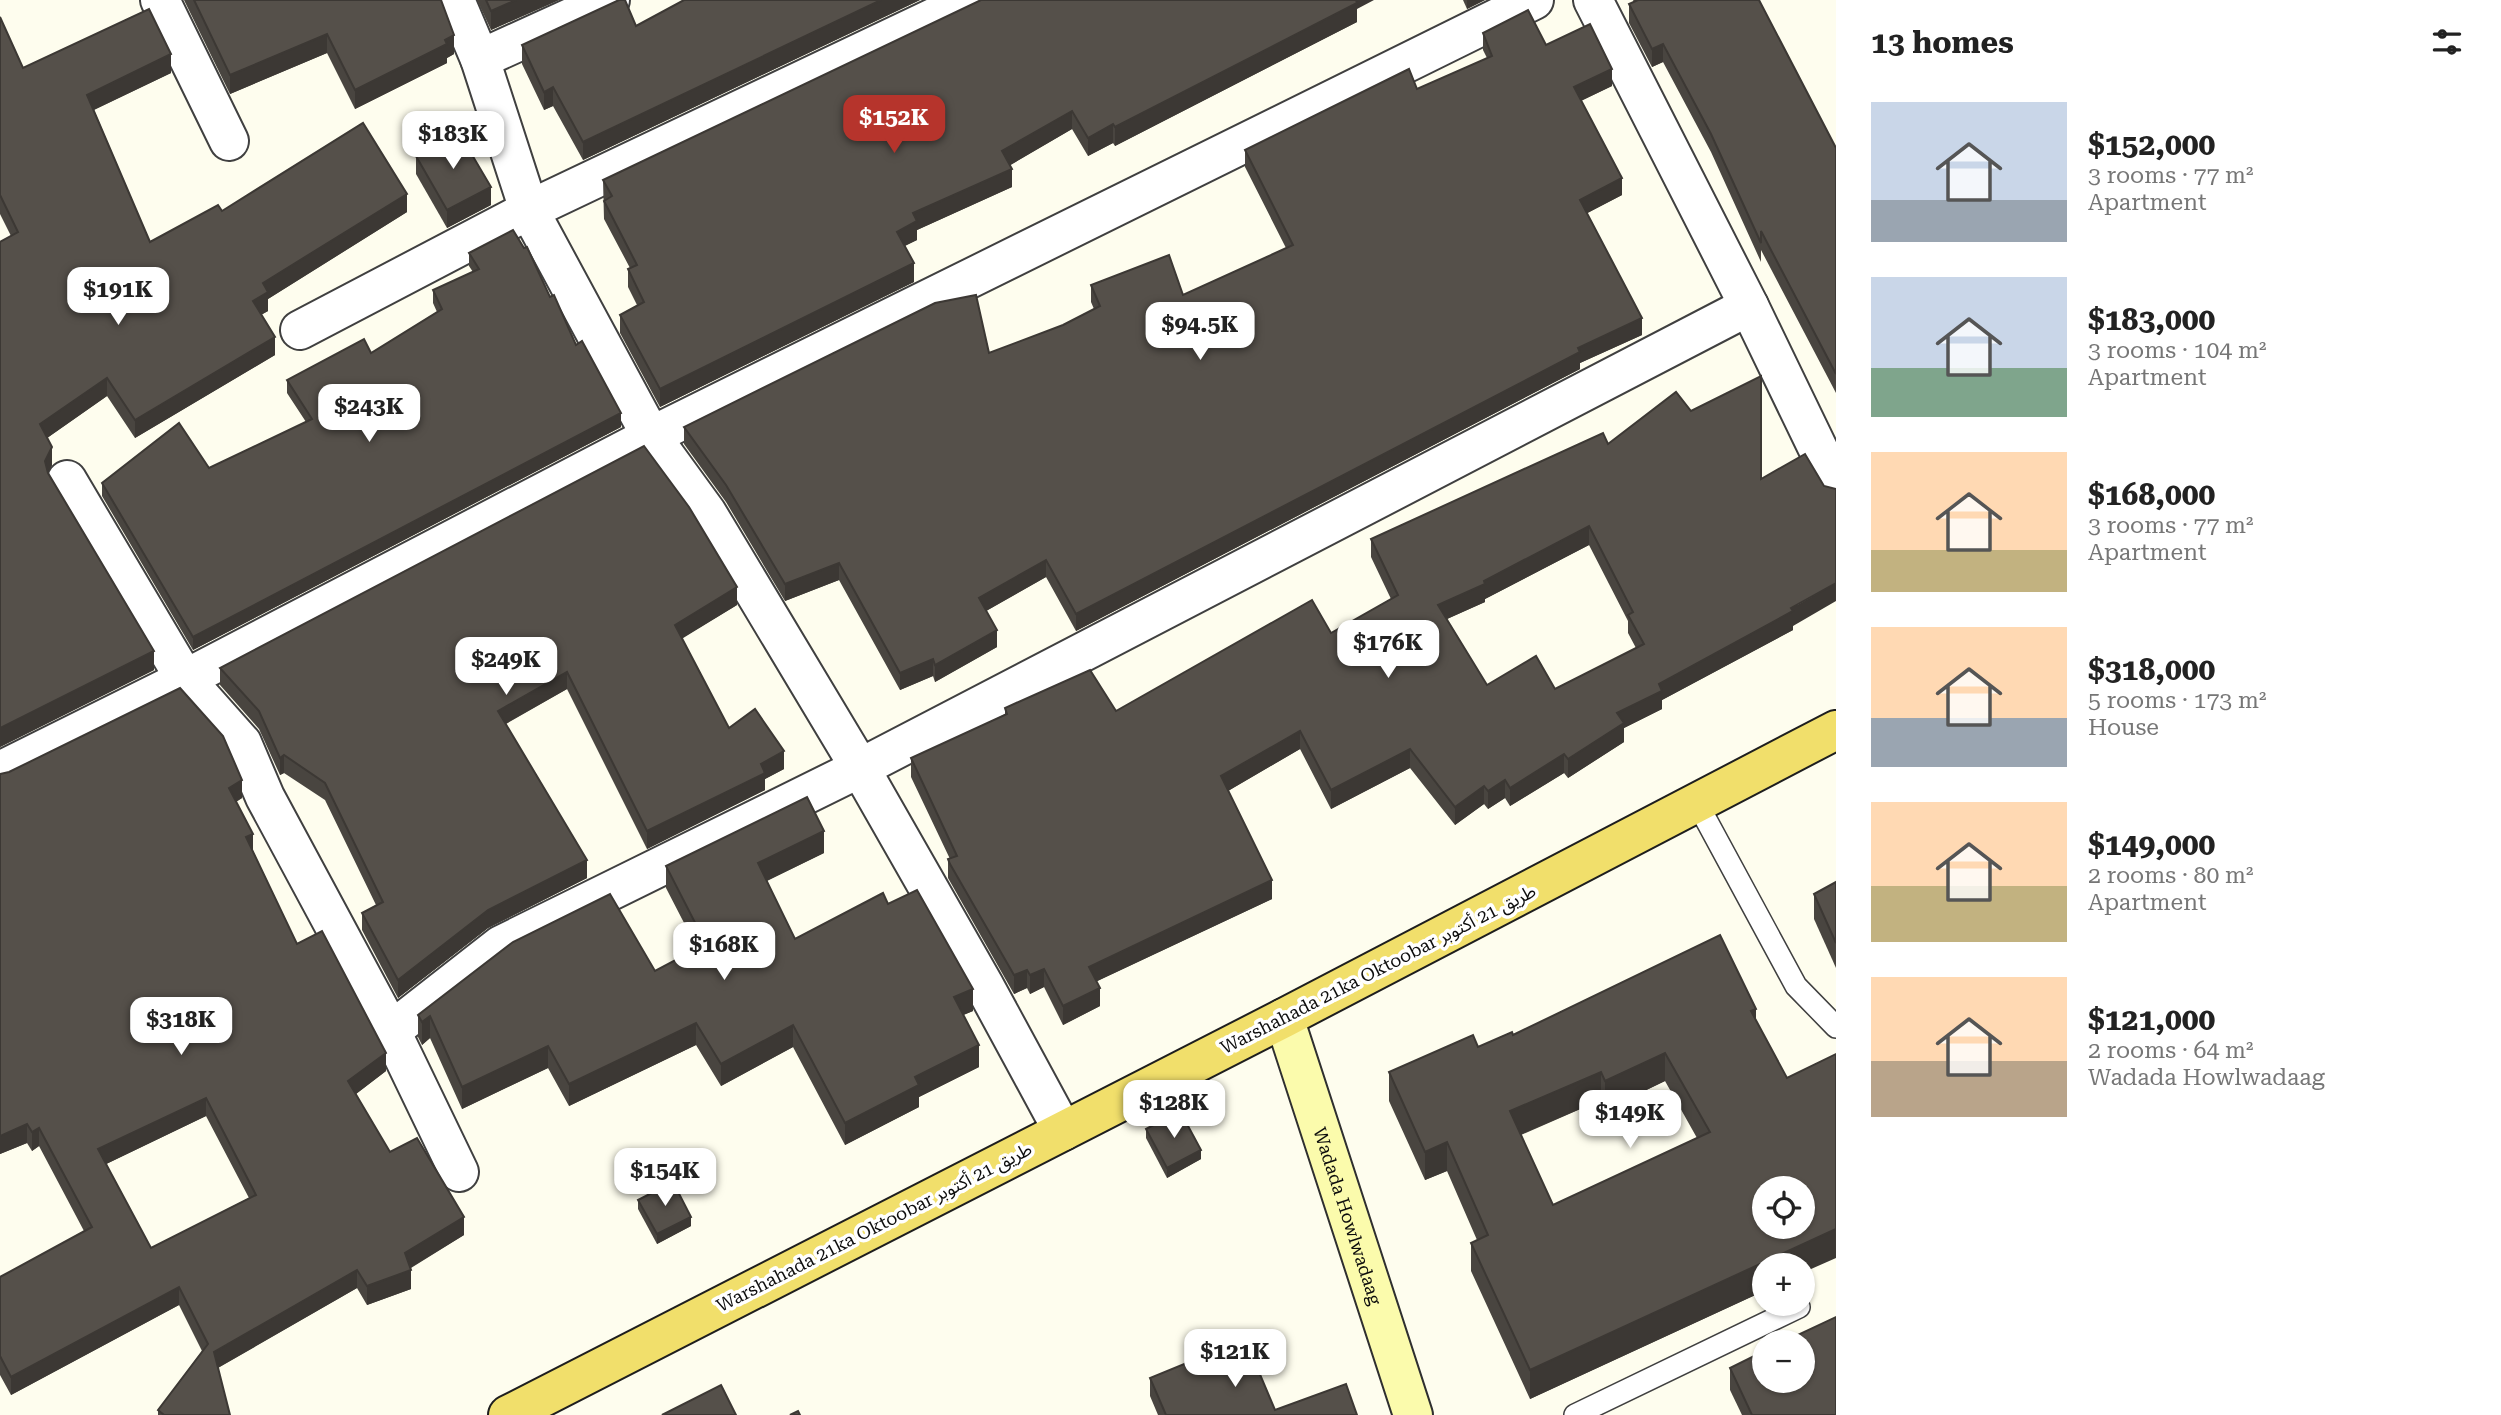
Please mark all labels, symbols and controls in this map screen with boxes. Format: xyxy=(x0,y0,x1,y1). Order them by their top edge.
icon: filters xyxy=(2428,23,2466,61)
text: 13 homes xyxy=(1871,25,2014,60)
pin: $152K xyxy=(845,96,943,155)
text: $152K xyxy=(859,104,929,131)
pin: $183K xyxy=(404,111,502,171)
text: $183K xyxy=(418,120,488,147)
text: $152,000 xyxy=(2088,127,2215,162)
icon: home xyxy=(1927,130,2011,214)
text: 3 rooms · 77 m² xyxy=(2088,162,2254,189)
text: Apartment xyxy=(2088,189,2207,216)
pin: $191K xyxy=(69,268,167,327)
text: $191K xyxy=(83,276,153,303)
pin: $94.5K xyxy=(1143,302,1257,362)
text: $183,000 xyxy=(2088,302,2215,337)
icon: home xyxy=(1927,305,2011,389)
text: $94.5K xyxy=(1162,311,1238,338)
text: 3 rooms · 104 m² xyxy=(2088,337,2266,364)
text: Apartment xyxy=(2088,364,2207,391)
pin: $243K xyxy=(320,384,418,444)
text: $243K xyxy=(334,393,404,420)
text: $168,000 xyxy=(2088,477,2215,512)
icon: home xyxy=(1927,480,2011,564)
text: 3 rooms · 77 m² xyxy=(2088,512,2254,539)
text: Apartment xyxy=(2088,539,2207,566)
pin: $176K xyxy=(1339,620,1437,680)
text: $176K xyxy=(1353,629,1423,656)
pin: $249K xyxy=(457,638,555,697)
text: $249K xyxy=(471,646,541,673)
text: $318,000 xyxy=(2088,652,2215,687)
icon: home xyxy=(1927,655,2011,739)
text: 5 rooms · 173 m² xyxy=(2088,687,2266,714)
text: House xyxy=(2088,714,2159,741)
text: $149,000 xyxy=(2088,827,2215,862)
icon: home xyxy=(1927,830,2011,914)
text: 2 rooms · 80 m² xyxy=(2088,862,2254,889)
street label: Warshahada 21ka Oktoobar طريق 21 أكتوبر xyxy=(1217,880,1540,1059)
text: Apartment xyxy=(2088,889,2207,916)
pin: $168K xyxy=(675,922,773,982)
text: $168K xyxy=(689,931,759,958)
pin: $318K xyxy=(132,998,230,1057)
text: $121,000 xyxy=(2088,1002,2215,1037)
icon: home xyxy=(1927,1005,2011,1089)
text: $318K xyxy=(146,1006,216,1033)
text: 2 rooms · 64 m² xyxy=(2088,1037,2254,1064)
text: Wadada Howlwadaag xyxy=(2088,1064,2325,1091)
pin: $128K xyxy=(1125,1080,1223,1140)
text: $128K xyxy=(1139,1089,1209,1116)
pin: $149K xyxy=(1581,1090,1679,1150)
text: $149K xyxy=(1595,1099,1665,1126)
street label: Wadada Howlwadaag xyxy=(1310,1124,1387,1308)
street label: Warshahada 21ka Oktoobar طريق 21 أكتوبر xyxy=(713,1138,1036,1317)
pin: $154K xyxy=(616,1148,714,1208)
text: $154K xyxy=(630,1157,700,1184)
map controls xyxy=(1752,1176,1815,1393)
button: locate xyxy=(1752,1176,1815,1239)
button: + xyxy=(1752,1253,1815,1316)
pin: $121K xyxy=(1186,1330,1284,1389)
button: − xyxy=(1752,1330,1815,1393)
text: $121K xyxy=(1200,1338,1270,1365)

